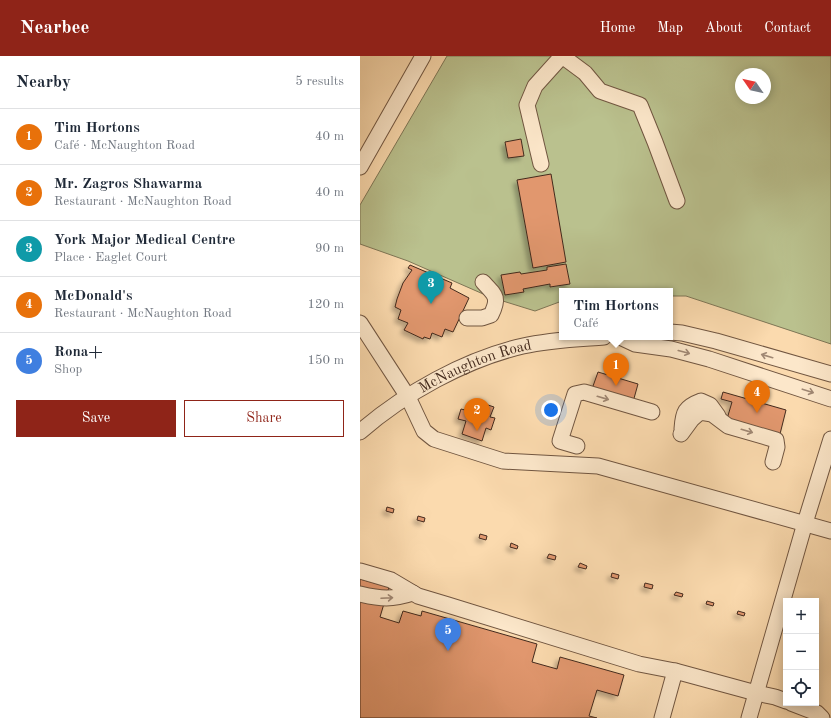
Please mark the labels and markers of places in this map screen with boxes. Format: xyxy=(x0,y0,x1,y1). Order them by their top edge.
pin: 3 xyxy=(418,271,444,304)
pin: 1 xyxy=(603,353,629,386)
pin: 4 xyxy=(744,380,770,413)
pin: 2 xyxy=(464,398,490,431)
pin: 5 xyxy=(435,618,461,651)

